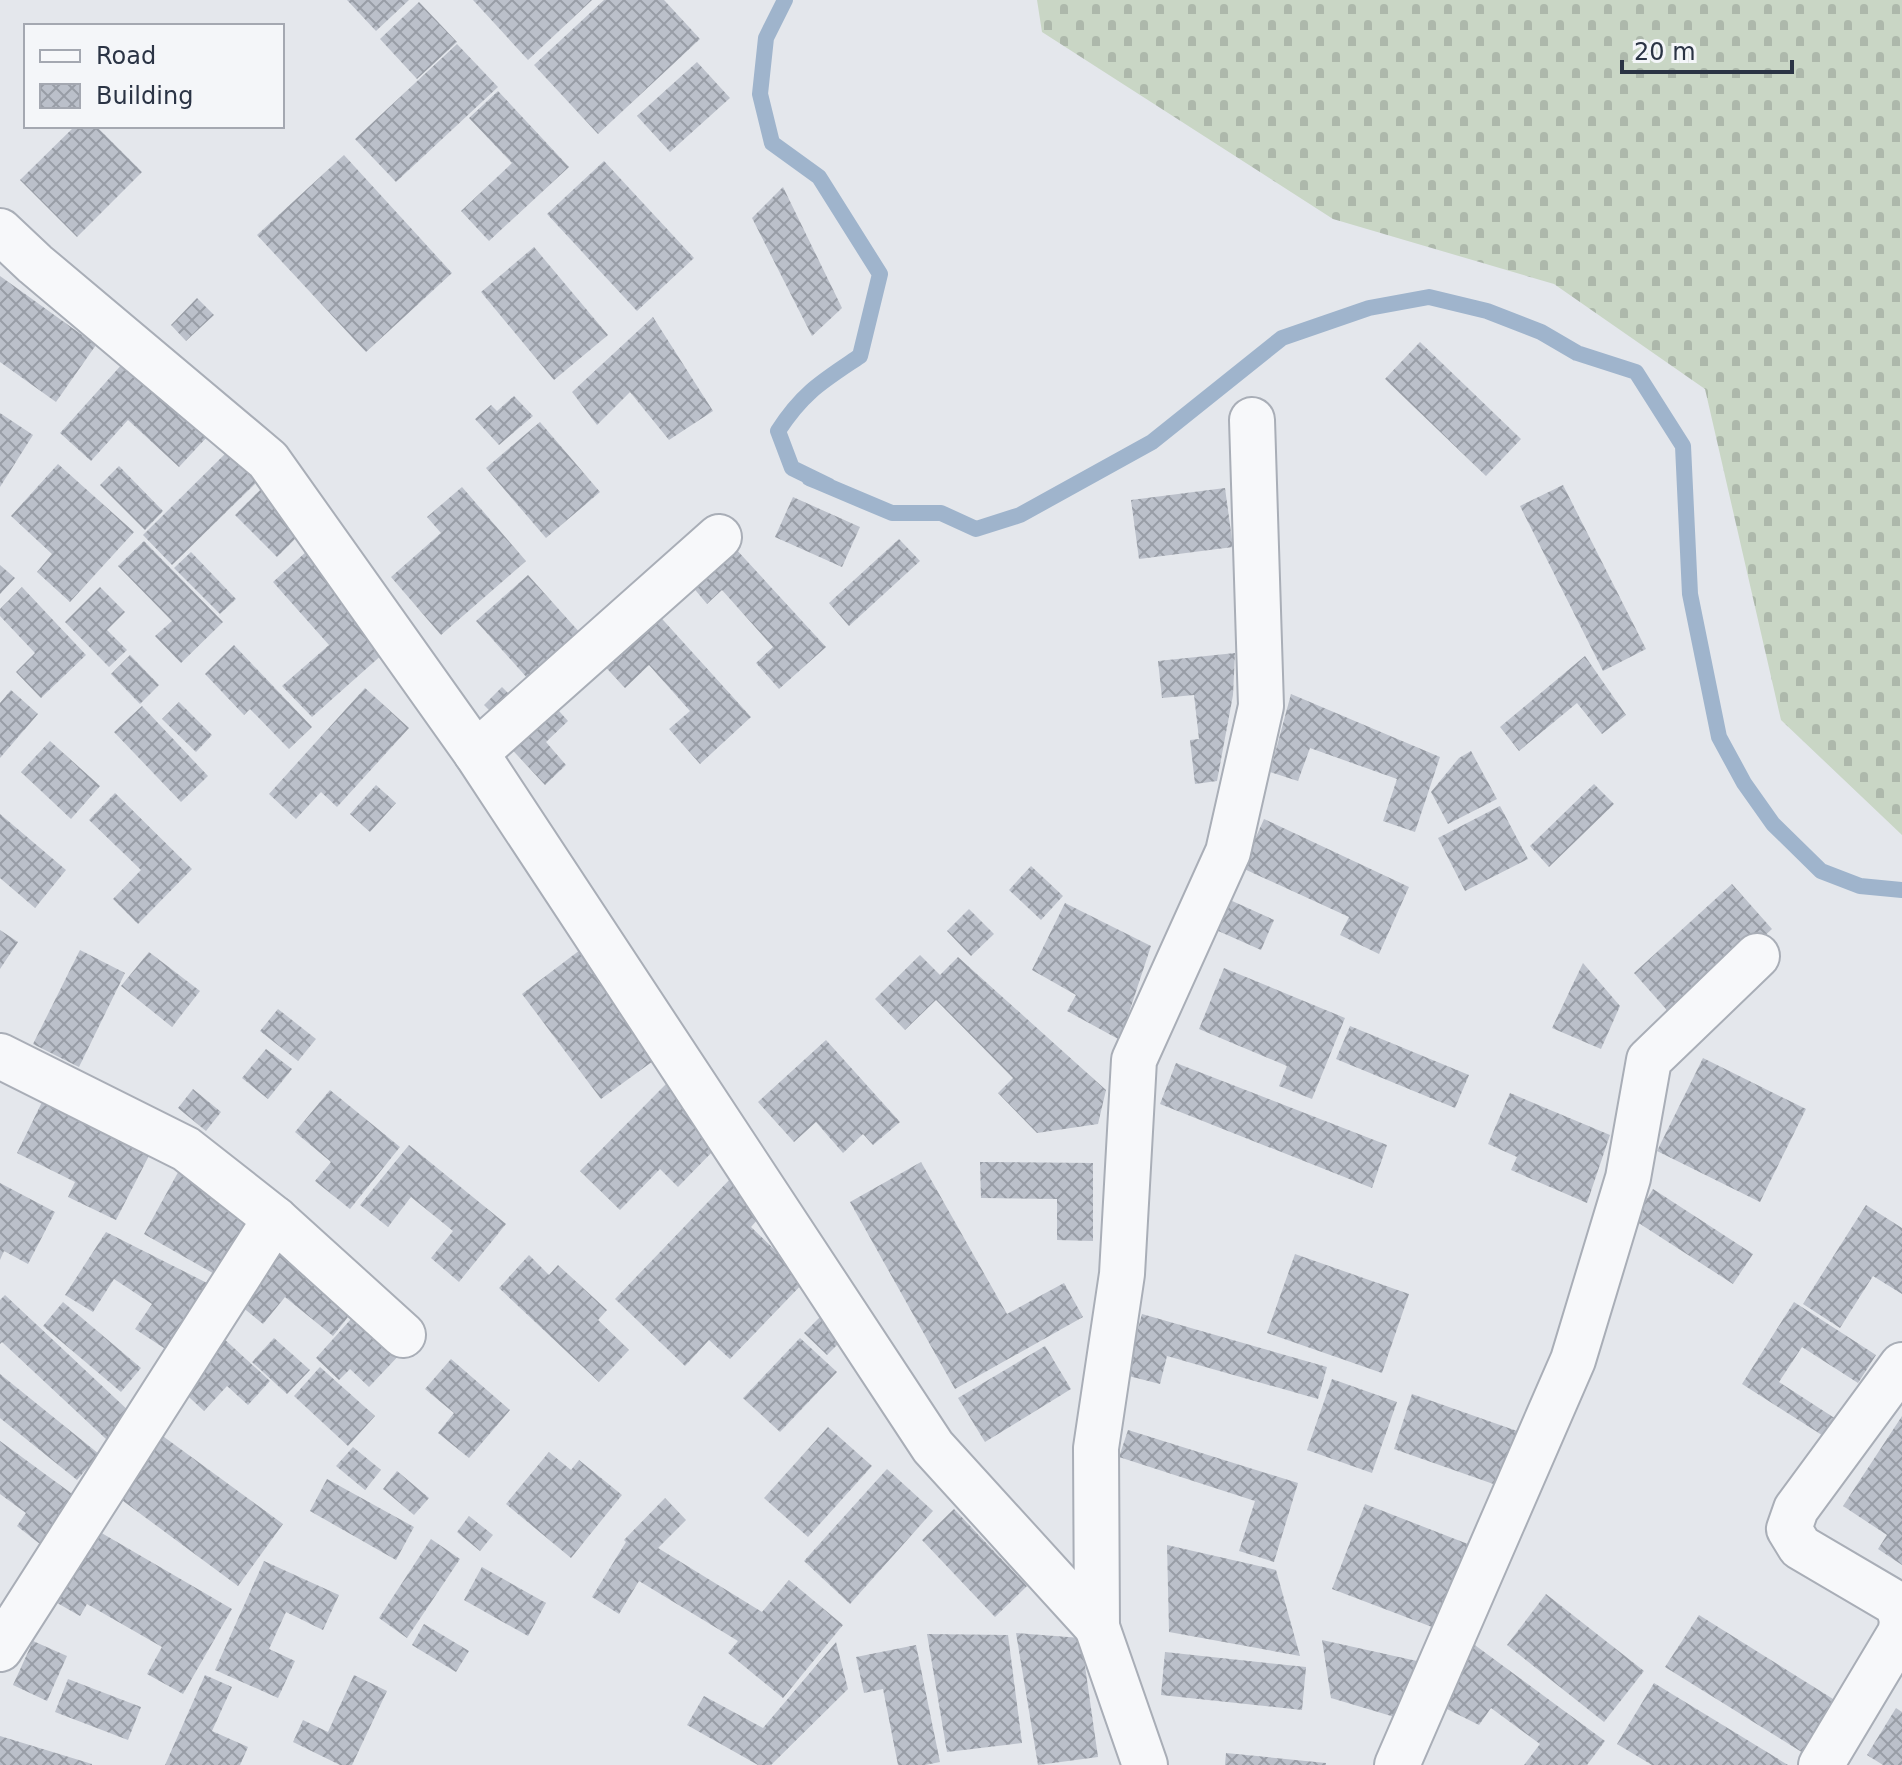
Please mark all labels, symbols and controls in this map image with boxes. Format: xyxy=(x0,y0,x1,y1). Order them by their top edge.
legend xyxy=(24,24,284,128)
scale bar xyxy=(1622,24,1792,74)
text: 20 m xyxy=(1634,38,1696,66)
text: Road xyxy=(96,42,156,70)
text: Building xyxy=(96,82,193,110)

